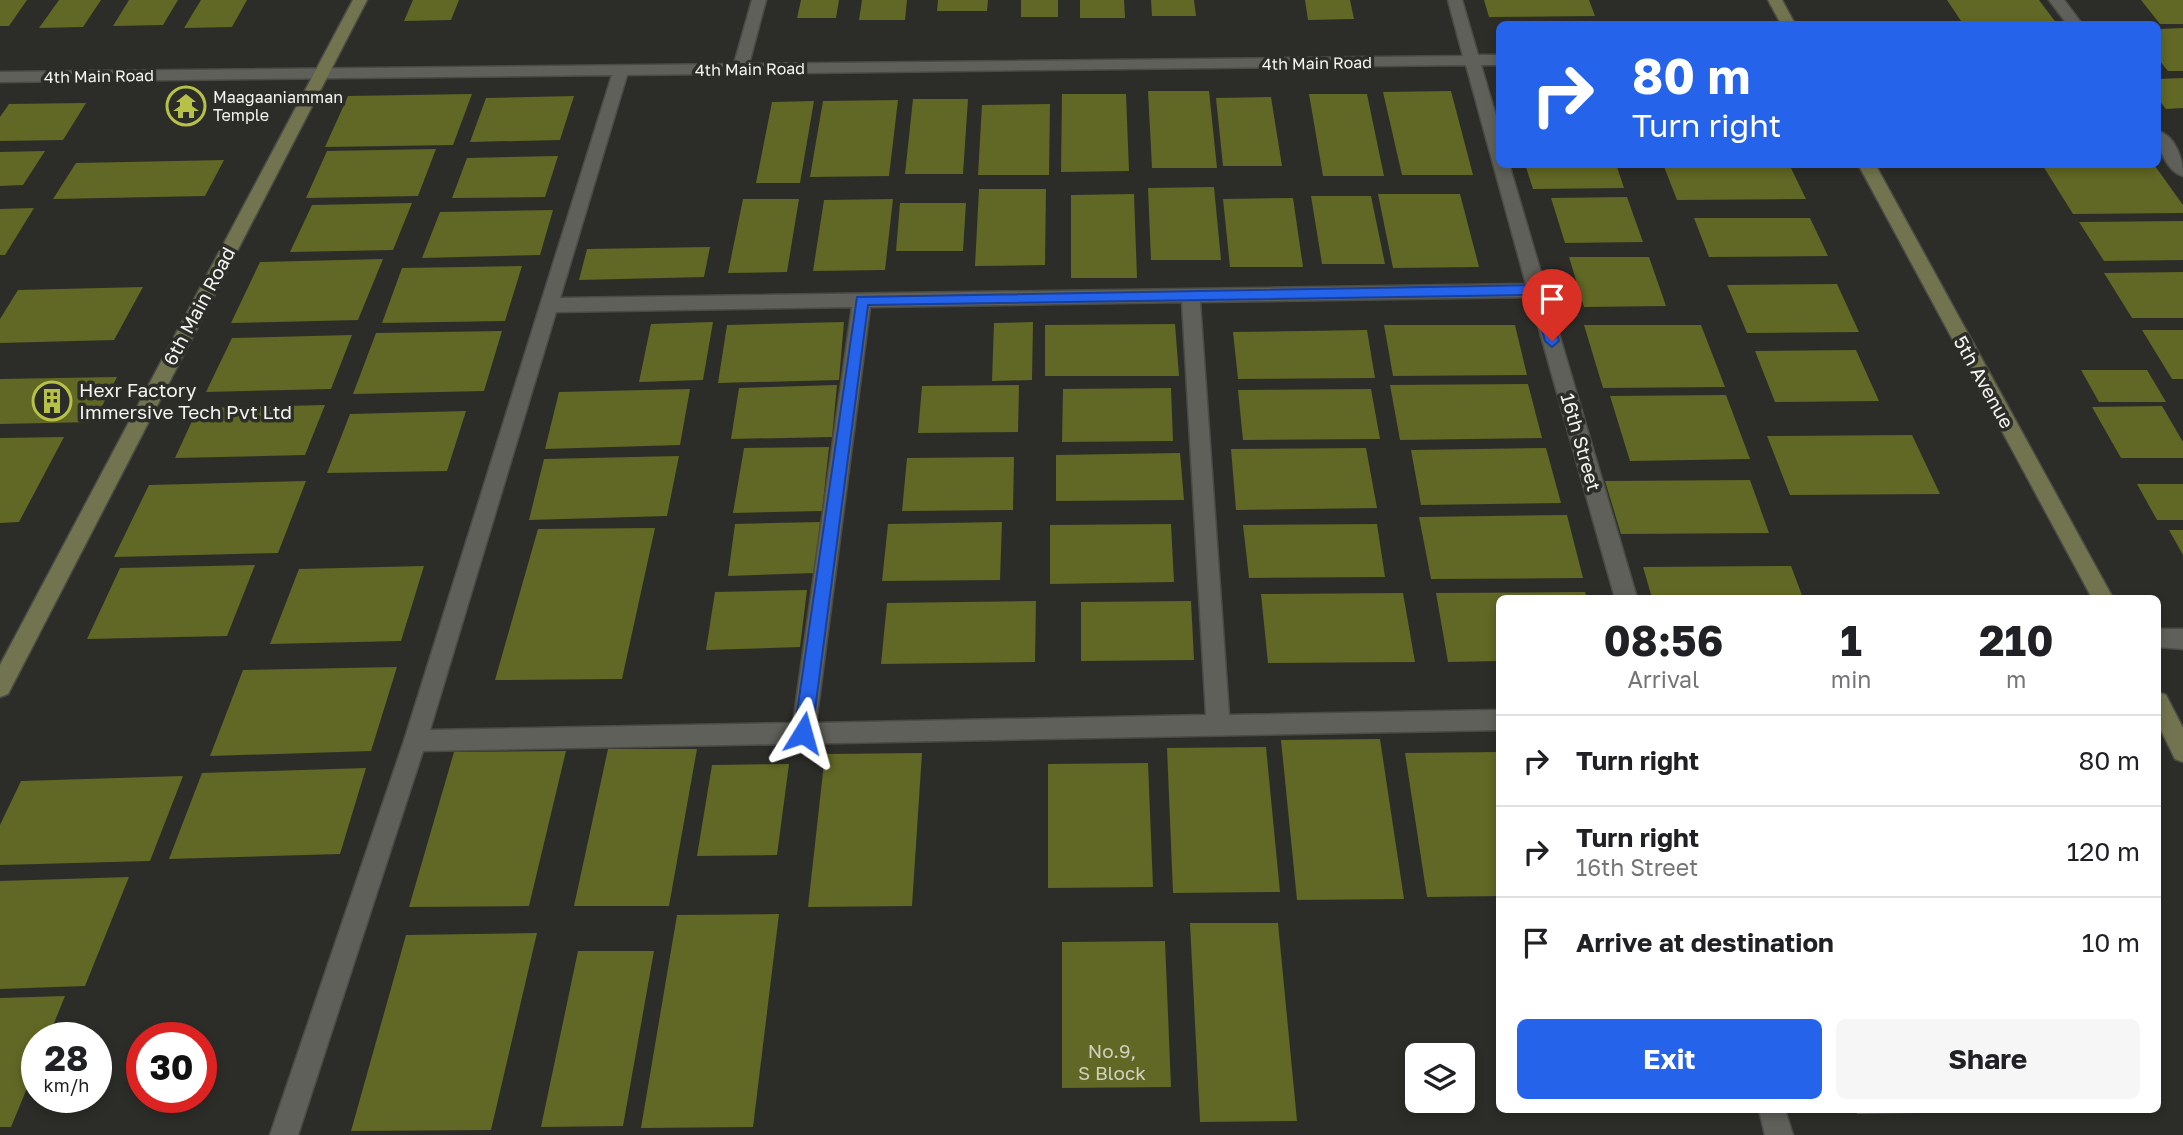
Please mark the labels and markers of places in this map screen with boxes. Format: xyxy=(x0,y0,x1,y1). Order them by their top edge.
temple icon: Maagaaniamman Temple xyxy=(165,85,207,127)
place label: Maagaaniamman Temple xyxy=(213,87,343,125)
pin xyxy=(1522,269,1582,341)
place label: Hexr Factory Immersive Tech Pvt Ltd xyxy=(79,378,292,423)
building icon: Hexr Factory Immersive Tech Pvt Ltd xyxy=(31,380,73,422)

